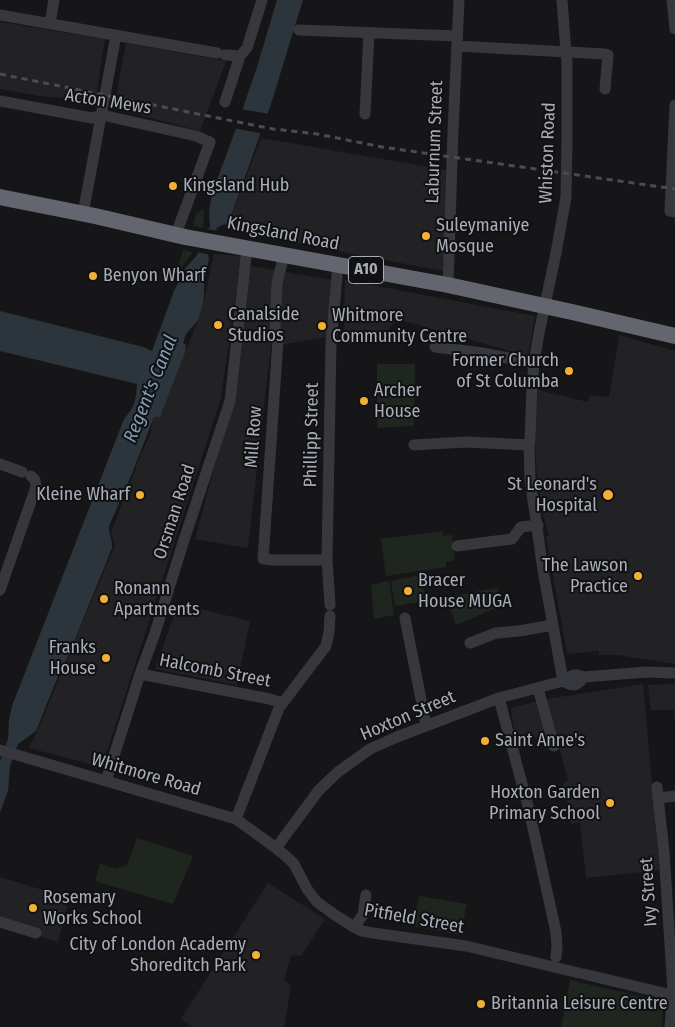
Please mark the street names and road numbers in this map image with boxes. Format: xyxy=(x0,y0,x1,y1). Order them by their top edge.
street label: Laburnum Street xyxy=(422,80,448,204)
street label: Acton Mews xyxy=(63,85,153,119)
street label: Whiston Road xyxy=(535,102,561,204)
street label: Kingsland Road xyxy=(225,213,341,255)
road number: A10 xyxy=(348,256,384,284)
street label: Phillipp Street xyxy=(300,382,324,488)
street label: Mill Row xyxy=(241,405,267,469)
street label: Orsman Road xyxy=(149,462,201,562)
street label: Halcomb Street xyxy=(158,650,272,692)
street label: Hoxton Street xyxy=(357,686,459,746)
street label: Whitmore Road xyxy=(89,749,203,801)
street label: Ivy Street xyxy=(636,857,662,927)
street label: Pitfield Street xyxy=(362,900,466,938)

